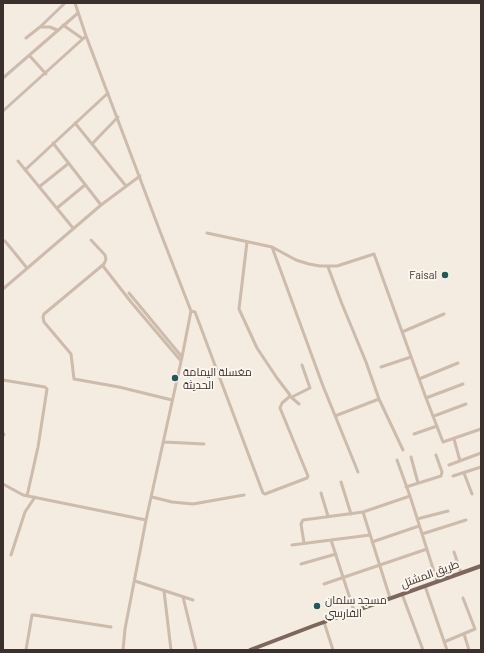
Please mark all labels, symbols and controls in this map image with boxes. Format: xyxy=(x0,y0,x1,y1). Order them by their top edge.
place label: Faisal xyxy=(409,268,437,282)
marker: Faisal xyxy=(440,270,450,280)
place label: مغسلة اليمامة الحديثة xyxy=(183,365,252,391)
marker: مغسلة اليمامة الحديثة xyxy=(170,373,180,383)
street label: طريق المشتل xyxy=(399,557,461,591)
place label: مسجد سلمان الفارسي xyxy=(325,593,387,619)
marker: مسجد سلمان الفارسي xyxy=(312,601,322,611)

